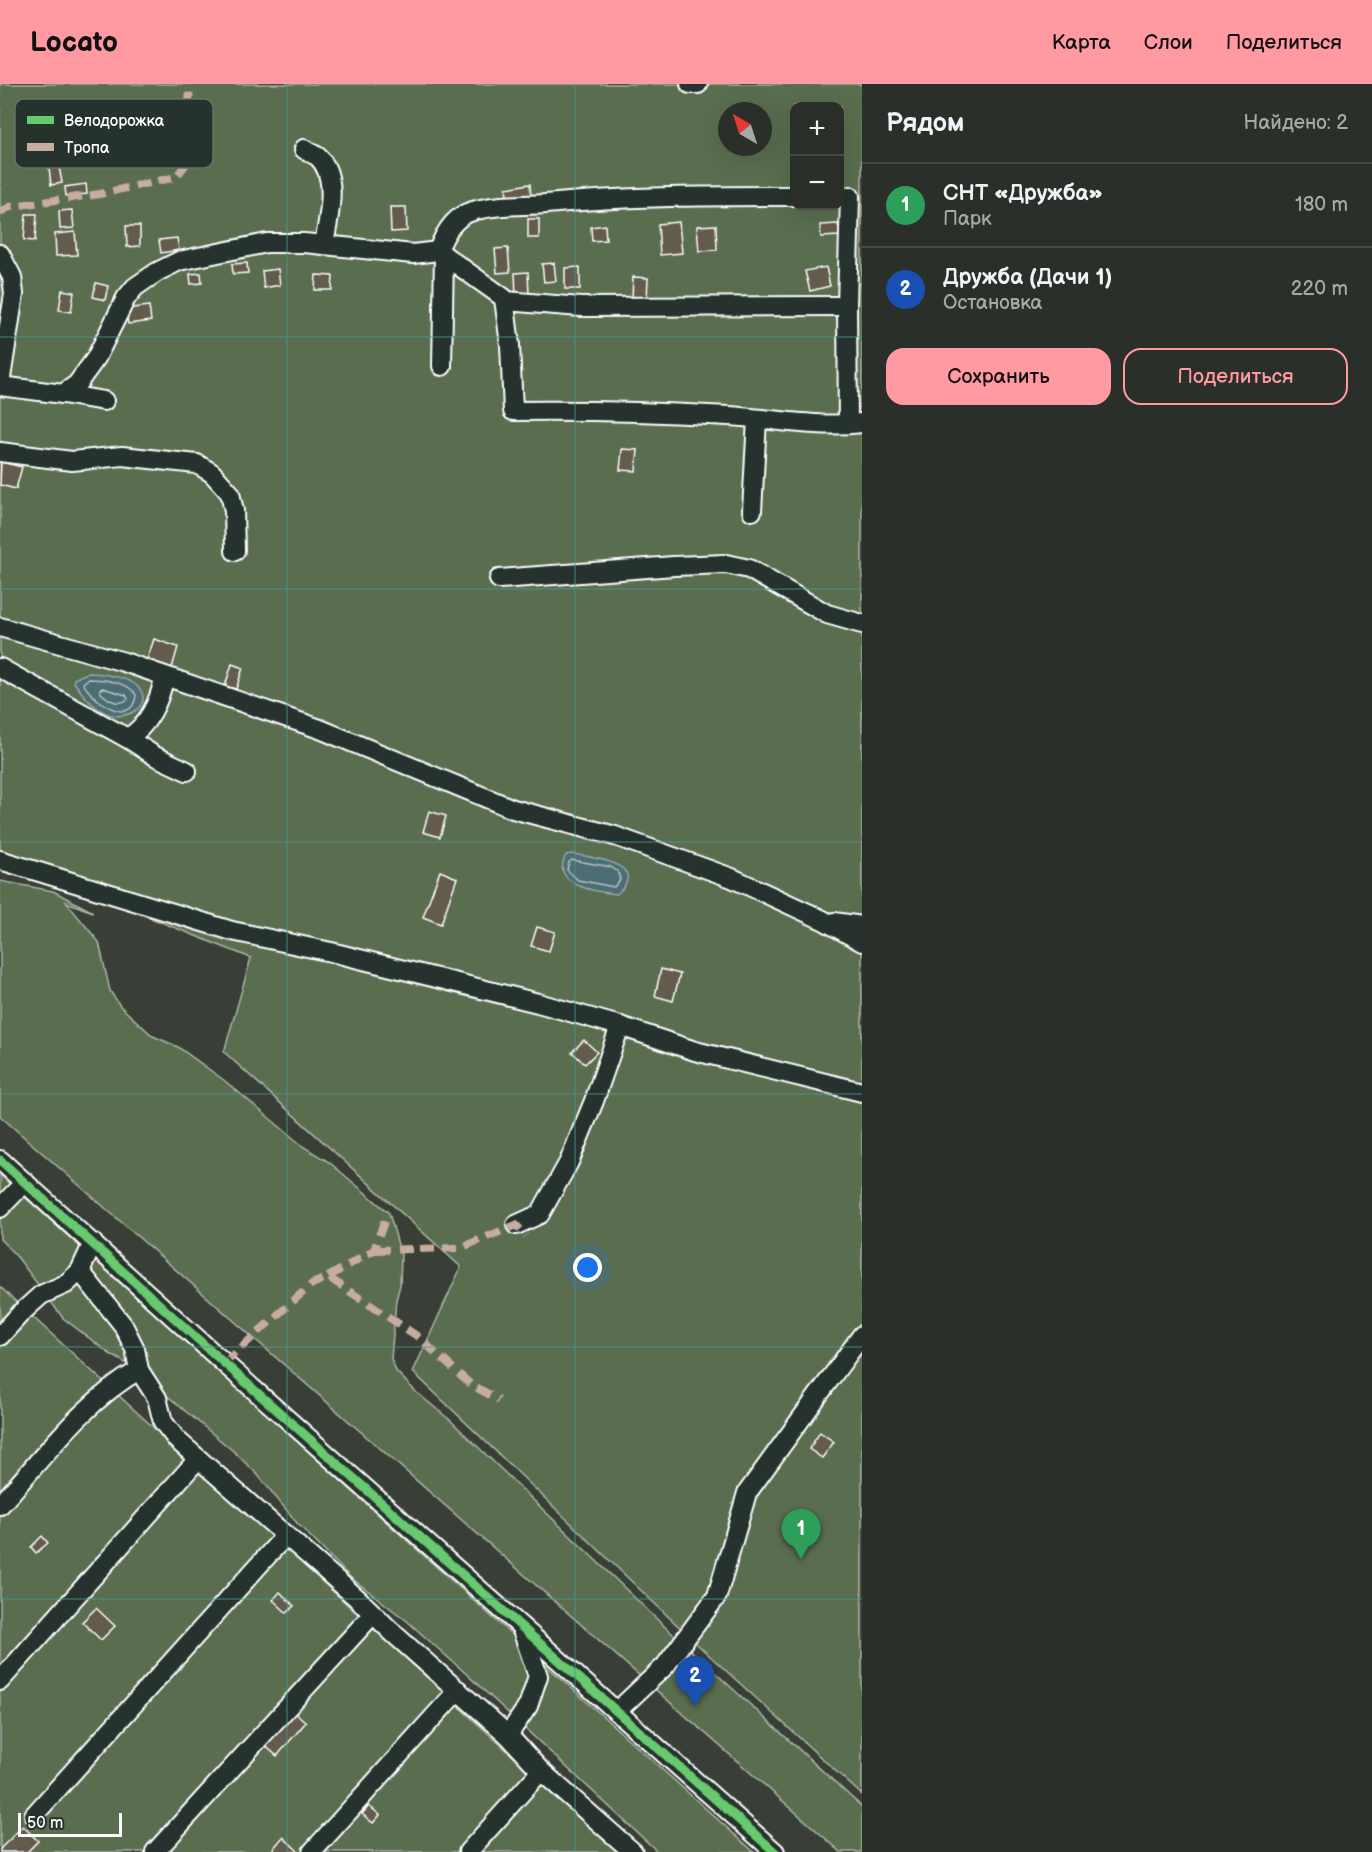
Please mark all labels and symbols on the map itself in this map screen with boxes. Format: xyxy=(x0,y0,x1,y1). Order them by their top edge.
legend xyxy=(15,99,213,168)
north arrow xyxy=(718,102,772,156)
text: Велодорожка xyxy=(64,112,165,131)
text: Тропа xyxy=(64,139,110,158)
your location xyxy=(573,1253,602,1282)
pin: 1 xyxy=(782,1510,820,1559)
pin: 2 xyxy=(676,1656,714,1706)
scale bar xyxy=(18,1810,122,1838)

